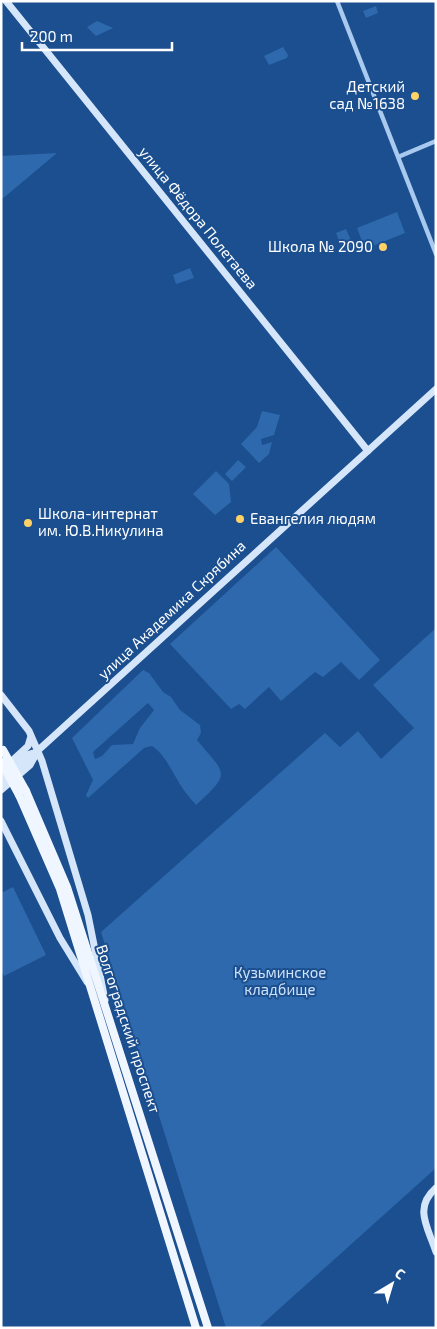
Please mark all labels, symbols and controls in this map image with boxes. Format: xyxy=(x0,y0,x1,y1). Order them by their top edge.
scale bar xyxy=(22,20,172,52)
text: 200 m xyxy=(30,27,73,45)
place label: Детский сад №1638 xyxy=(329,77,405,112)
marker: Детский сад №1638 xyxy=(409,90,421,102)
street label: улица Фёдора Полетаева xyxy=(135,142,262,293)
place label: Школа № 2090 xyxy=(268,237,373,255)
marker: Школа № 2090 xyxy=(377,241,389,253)
place label: Школа-интернат им. Ю.В.Никулина xyxy=(38,504,163,540)
place label: Евангелия людям xyxy=(250,509,376,527)
marker: Евангелия людям xyxy=(234,513,246,525)
marker: Школа-интернат им. Ю.В.Никулина xyxy=(22,517,34,529)
street label: улица Академика Скрябина xyxy=(94,536,250,683)
street label: Волгоградский проспект xyxy=(93,942,165,1115)
park label: Кузьминское кладбище xyxy=(234,963,326,998)
north arrow xyxy=(367,1259,417,1309)
text: С xyxy=(392,1264,409,1283)

